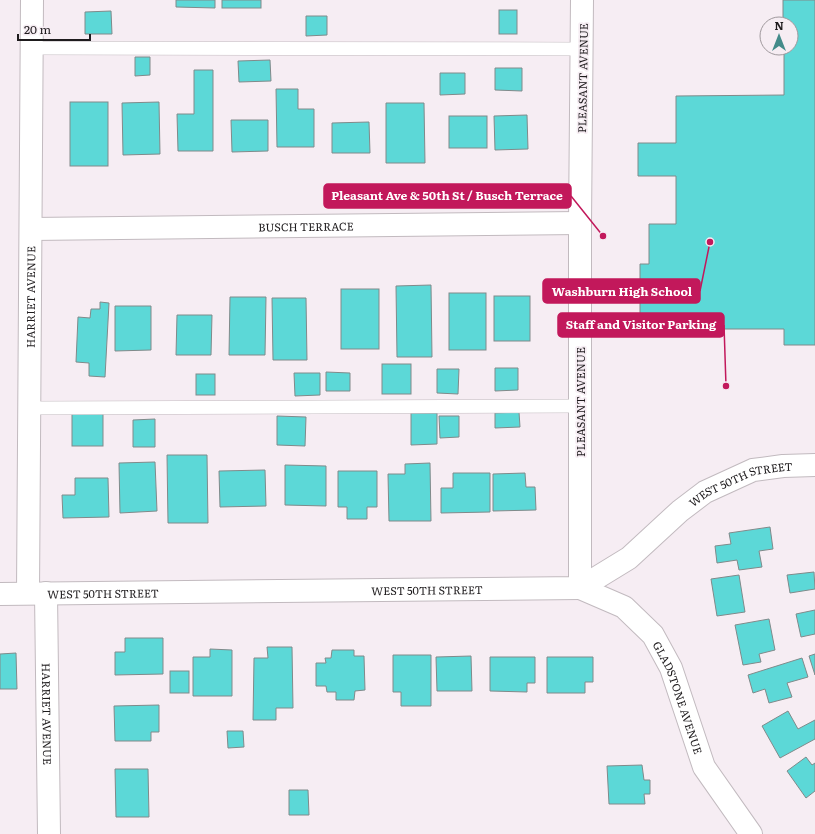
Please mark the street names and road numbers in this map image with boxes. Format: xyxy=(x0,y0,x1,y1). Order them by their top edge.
street label: PLEASANT AVENUE xyxy=(573,23,591,133)
street label: BUSCH TERRACE xyxy=(258,217,354,235)
street label: HARRIET AVENUE xyxy=(22,246,38,348)
street label: PLEASANT AVENUE xyxy=(572,347,588,457)
street label: WEST 50TH STREET xyxy=(685,458,793,510)
street label: WEST 50TH STREET xyxy=(371,581,483,598)
street label: WEST 50TH STREET xyxy=(47,584,159,602)
street label: GLADSTONE AVENUE xyxy=(650,638,707,756)
street label: HARRIET AVENUE xyxy=(39,663,56,765)

